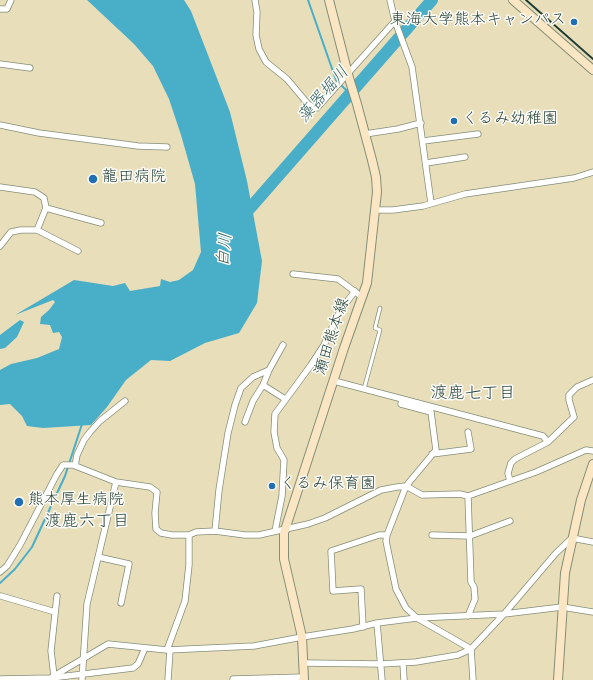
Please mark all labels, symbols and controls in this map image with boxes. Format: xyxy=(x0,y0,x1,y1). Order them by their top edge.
place label: 東海大学熊本キャンパス xyxy=(390,12,566,32)
marker: 東海大学熊本キャンパス xyxy=(569,17,579,27)
water label: 藻器堀川 xyxy=(295,64,355,128)
place label: くるみ幼稚園 xyxy=(462,111,558,131)
marker: くるみ幼稚園 xyxy=(449,116,459,126)
place label: 龍田病院 xyxy=(102,169,166,189)
marker: 龍田病院 xyxy=(87,173,99,185)
water label: 白川 xyxy=(215,232,239,268)
street label: 瀬田熊本線 xyxy=(313,296,355,378)
district label: 渡鹿七丁目 xyxy=(431,386,515,406)
place label: くるみ保育園 xyxy=(280,476,376,496)
marker: くるみ保育園 xyxy=(267,481,277,491)
place label: 熊本厚生病院 xyxy=(28,492,124,512)
marker: 熊本厚生病院 xyxy=(13,496,25,508)
district label: 渡鹿六丁目 xyxy=(45,514,129,534)

